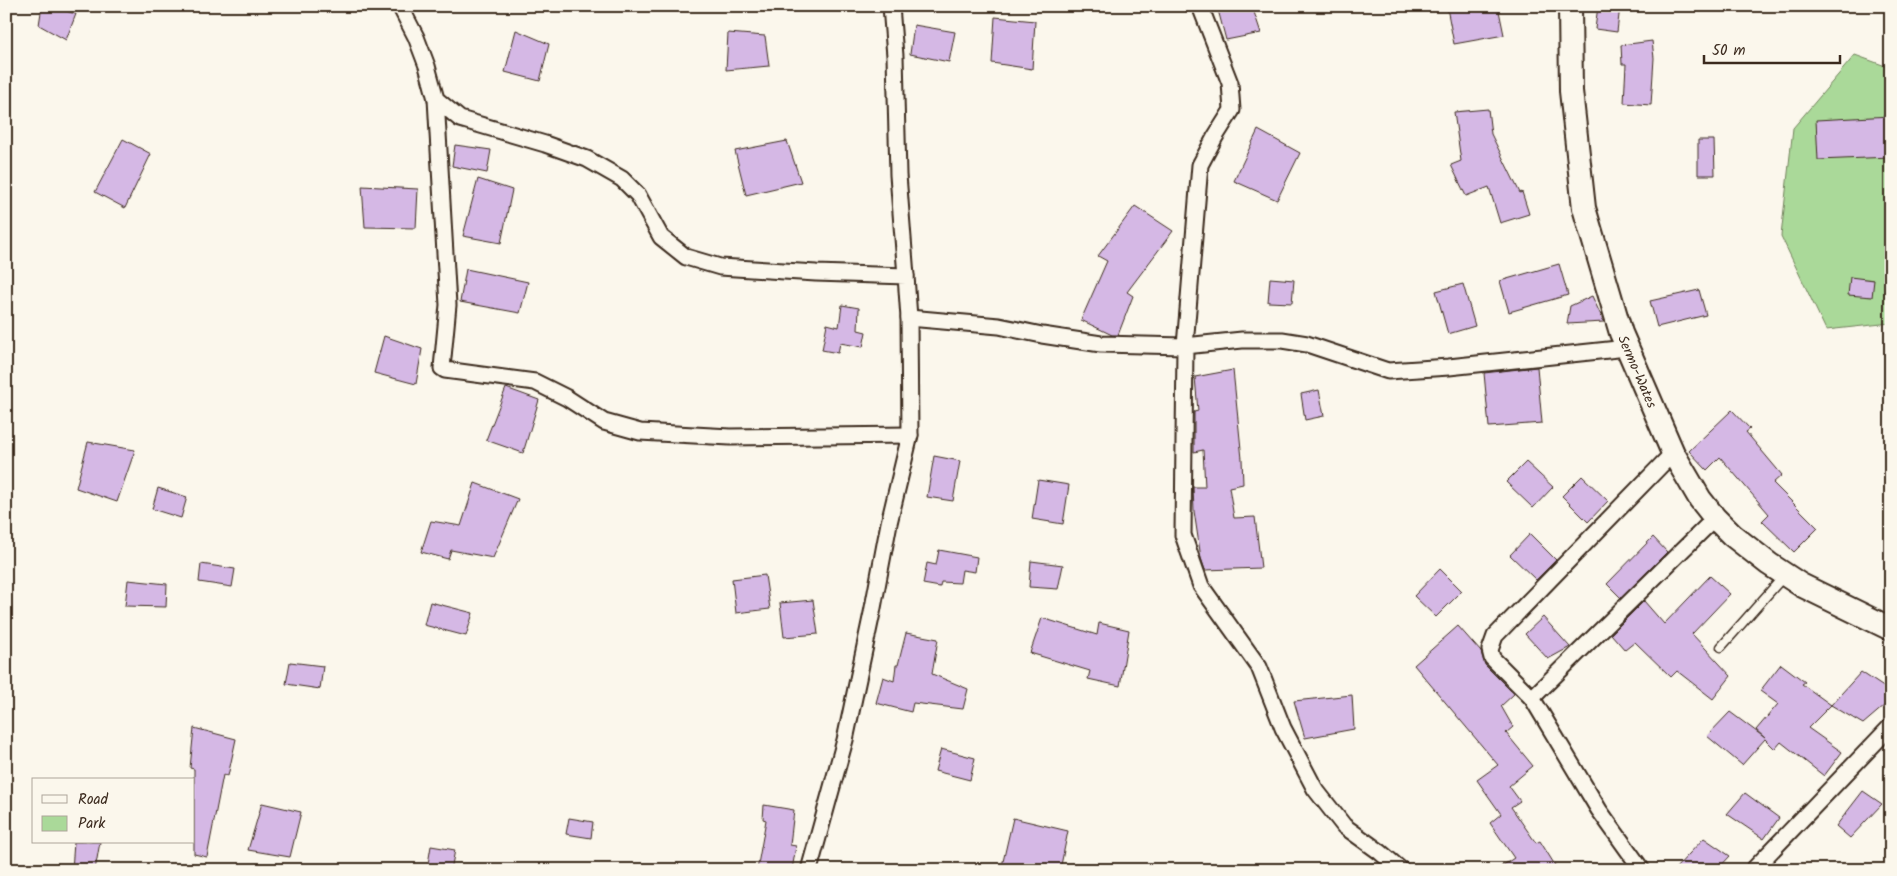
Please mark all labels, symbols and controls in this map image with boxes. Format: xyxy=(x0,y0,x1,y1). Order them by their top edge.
scale bar xyxy=(1704,32,1841,64)
text: 50 m xyxy=(1712,39,1746,63)
street label: Sermo-Wates xyxy=(1611,332,1662,412)
legend xyxy=(32,778,195,844)
text: Road xyxy=(78,788,109,812)
text: Park xyxy=(78,812,106,836)

